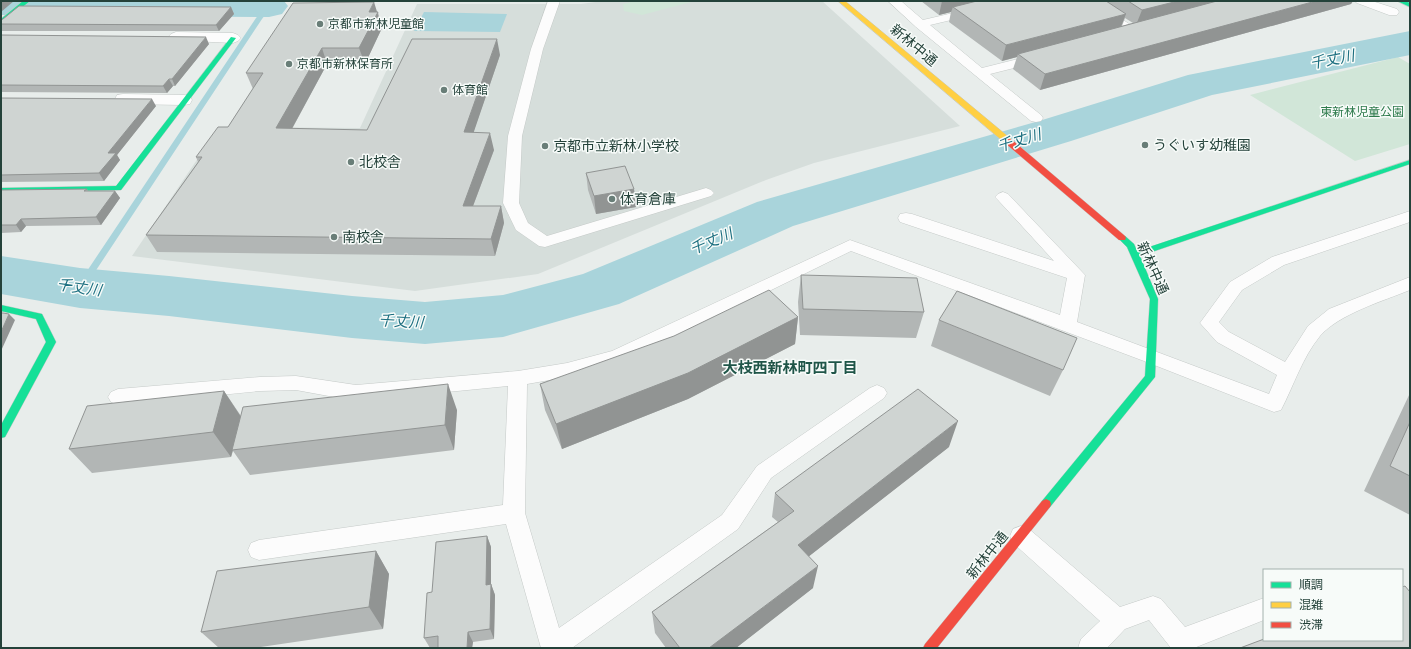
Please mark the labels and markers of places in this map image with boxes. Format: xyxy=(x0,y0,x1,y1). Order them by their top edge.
place label: 京都市新林児童館 xyxy=(328,16,424,32)
marker: 京都市新林児童館 xyxy=(315,19,325,29)
place label: 京都市新林保育所 xyxy=(297,56,393,72)
marker: 京都市新林保育所 xyxy=(284,59,294,69)
place label: 体育館 xyxy=(452,82,488,98)
marker: 体育館 xyxy=(439,85,449,95)
place label: うぐいす幼稚園 xyxy=(1153,136,1251,154)
place label: 京都市立新林小学校 xyxy=(553,137,679,155)
marker: うぐいす幼稚園 xyxy=(1140,140,1150,150)
marker: 京都市立新林小学校 xyxy=(540,141,550,151)
place label: 北校舎 xyxy=(359,153,401,171)
marker: 北校舎 xyxy=(346,157,356,167)
place label: 体育倉庫 xyxy=(620,190,676,208)
marker: 体育倉庫 xyxy=(607,194,617,204)
place label: 南校舎 xyxy=(342,228,384,246)
marker: 南校舎 xyxy=(329,232,339,242)

